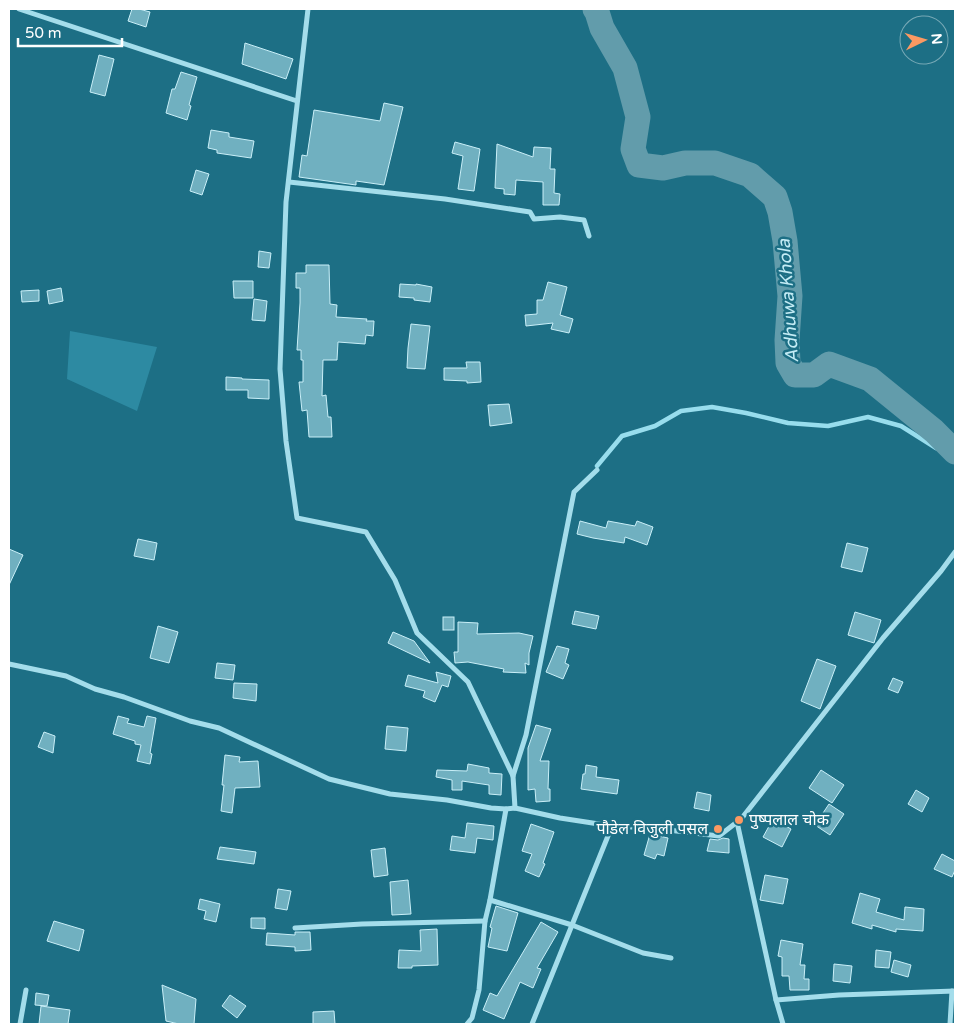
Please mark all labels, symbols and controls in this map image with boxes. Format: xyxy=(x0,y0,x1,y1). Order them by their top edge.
scale bar xyxy=(18,15,121,47)
north arrow xyxy=(899,15,949,65)
text: 50 m xyxy=(25,24,62,42)
text: N xyxy=(927,33,945,45)
water label: Adhuwa Khola xyxy=(773,238,803,364)
place label: पुष्पलाल चोक xyxy=(749,810,830,830)
marker: पुष्पलाल चोक xyxy=(733,814,745,826)
place label: पौडेल विजुली पसल xyxy=(596,819,709,839)
marker: पौडेल विजुली पसल xyxy=(712,823,724,835)

